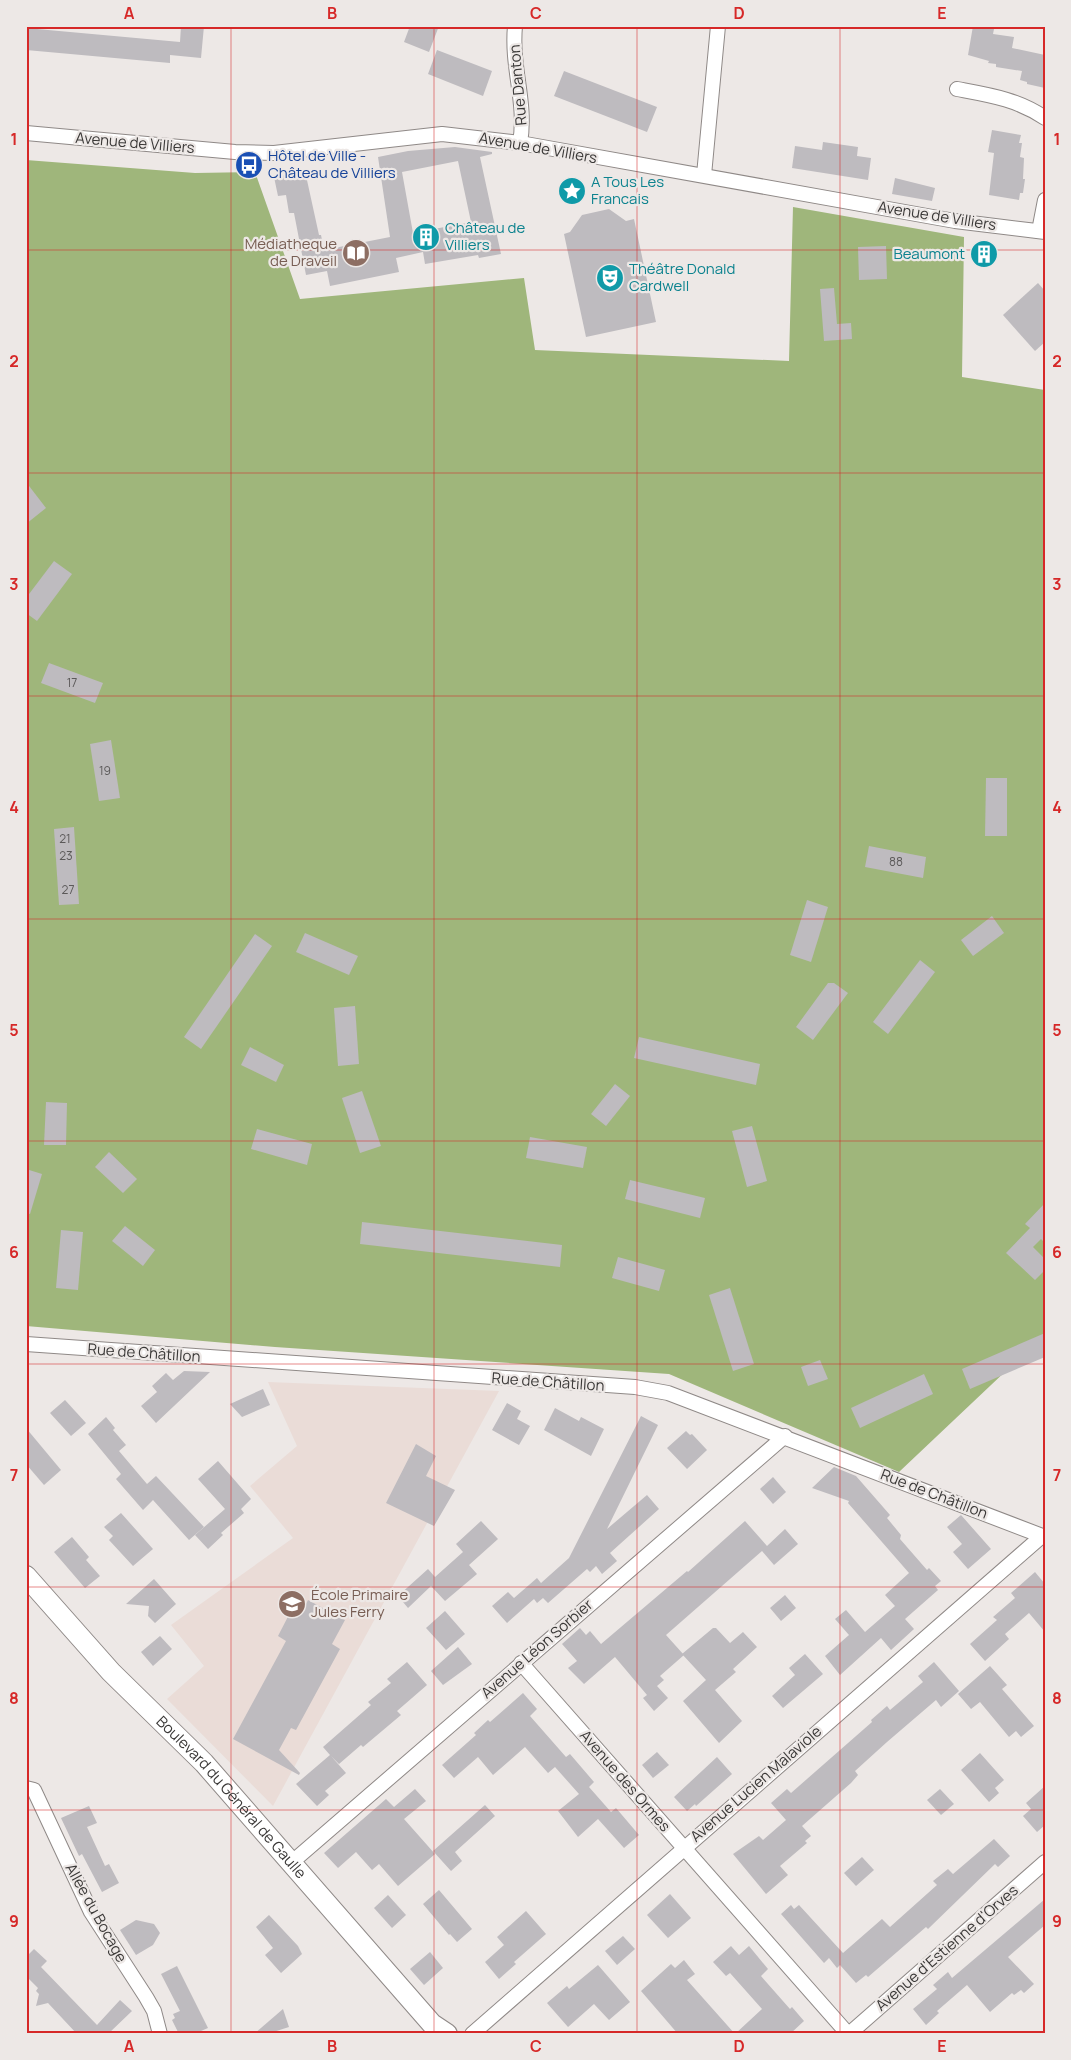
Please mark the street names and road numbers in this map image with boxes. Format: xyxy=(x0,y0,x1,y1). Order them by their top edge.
street label: Rue Danton xyxy=(504,44,531,126)
street label: Avenue de Villiers xyxy=(75,127,196,158)
street label: Avenue de Villiers xyxy=(477,127,599,168)
street label: Avenue de Villiers xyxy=(876,196,998,235)
street label: Rue de Châtillon xyxy=(87,1338,201,1367)
street label: Rue de Châtillon xyxy=(491,1367,605,1396)
street label: Rue de Châtillon xyxy=(878,1463,991,1524)
street label: Avenue Léon Sorbier xyxy=(476,1594,597,1703)
street label: Boulevard du Général de Gaulle xyxy=(152,1711,311,1883)
street label: Avenue Lucien Malaviole xyxy=(685,1721,826,1847)
street label: Avenue des Ormes xyxy=(575,1725,676,1836)
street label: Allée du Bocage xyxy=(61,1860,132,1966)
street label: Avenue d'Estienne d'Orves xyxy=(871,1880,1023,2016)

